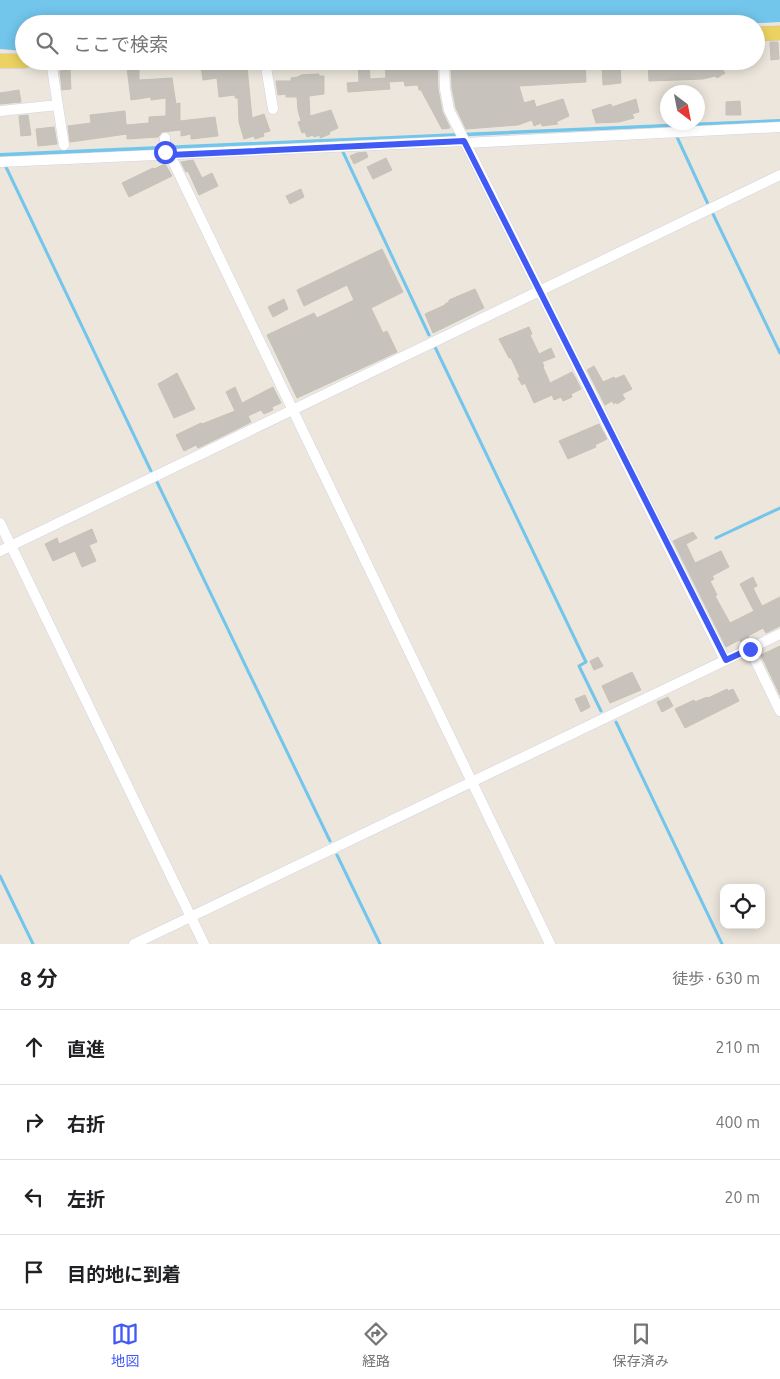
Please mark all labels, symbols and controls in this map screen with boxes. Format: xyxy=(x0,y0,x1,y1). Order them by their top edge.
search box xyxy=(15,15,765,70)
icon: search xyxy=(33,29,61,57)
text: ここで検索 xyxy=(73,33,168,55)
north arrow xyxy=(660,85,705,130)
route start xyxy=(154,141,177,164)
route end xyxy=(739,638,762,661)
map controls xyxy=(720,884,765,929)
button: locate xyxy=(720,884,765,929)
text: 8 分 xyxy=(20,966,58,990)
text: 徒歩 · 630 m xyxy=(672,969,760,987)
icon: ahead xyxy=(20,1033,48,1061)
text: 直進 xyxy=(67,1038,105,1060)
text: 210 m xyxy=(715,1038,760,1056)
icon: right xyxy=(20,1108,48,1136)
text: 右折 xyxy=(67,1113,105,1135)
text: 400 m xyxy=(715,1113,760,1131)
icon: left xyxy=(20,1183,48,1211)
text: 左折 xyxy=(67,1188,105,1210)
text: 20 m xyxy=(724,1188,760,1206)
icon: arrive xyxy=(20,1258,48,1286)
text: 目的地に到着 xyxy=(67,1263,181,1285)
tab: 地図 xyxy=(111,1320,139,1370)
tab: 経路 xyxy=(362,1320,390,1370)
tab: 保存済み xyxy=(613,1320,669,1370)

